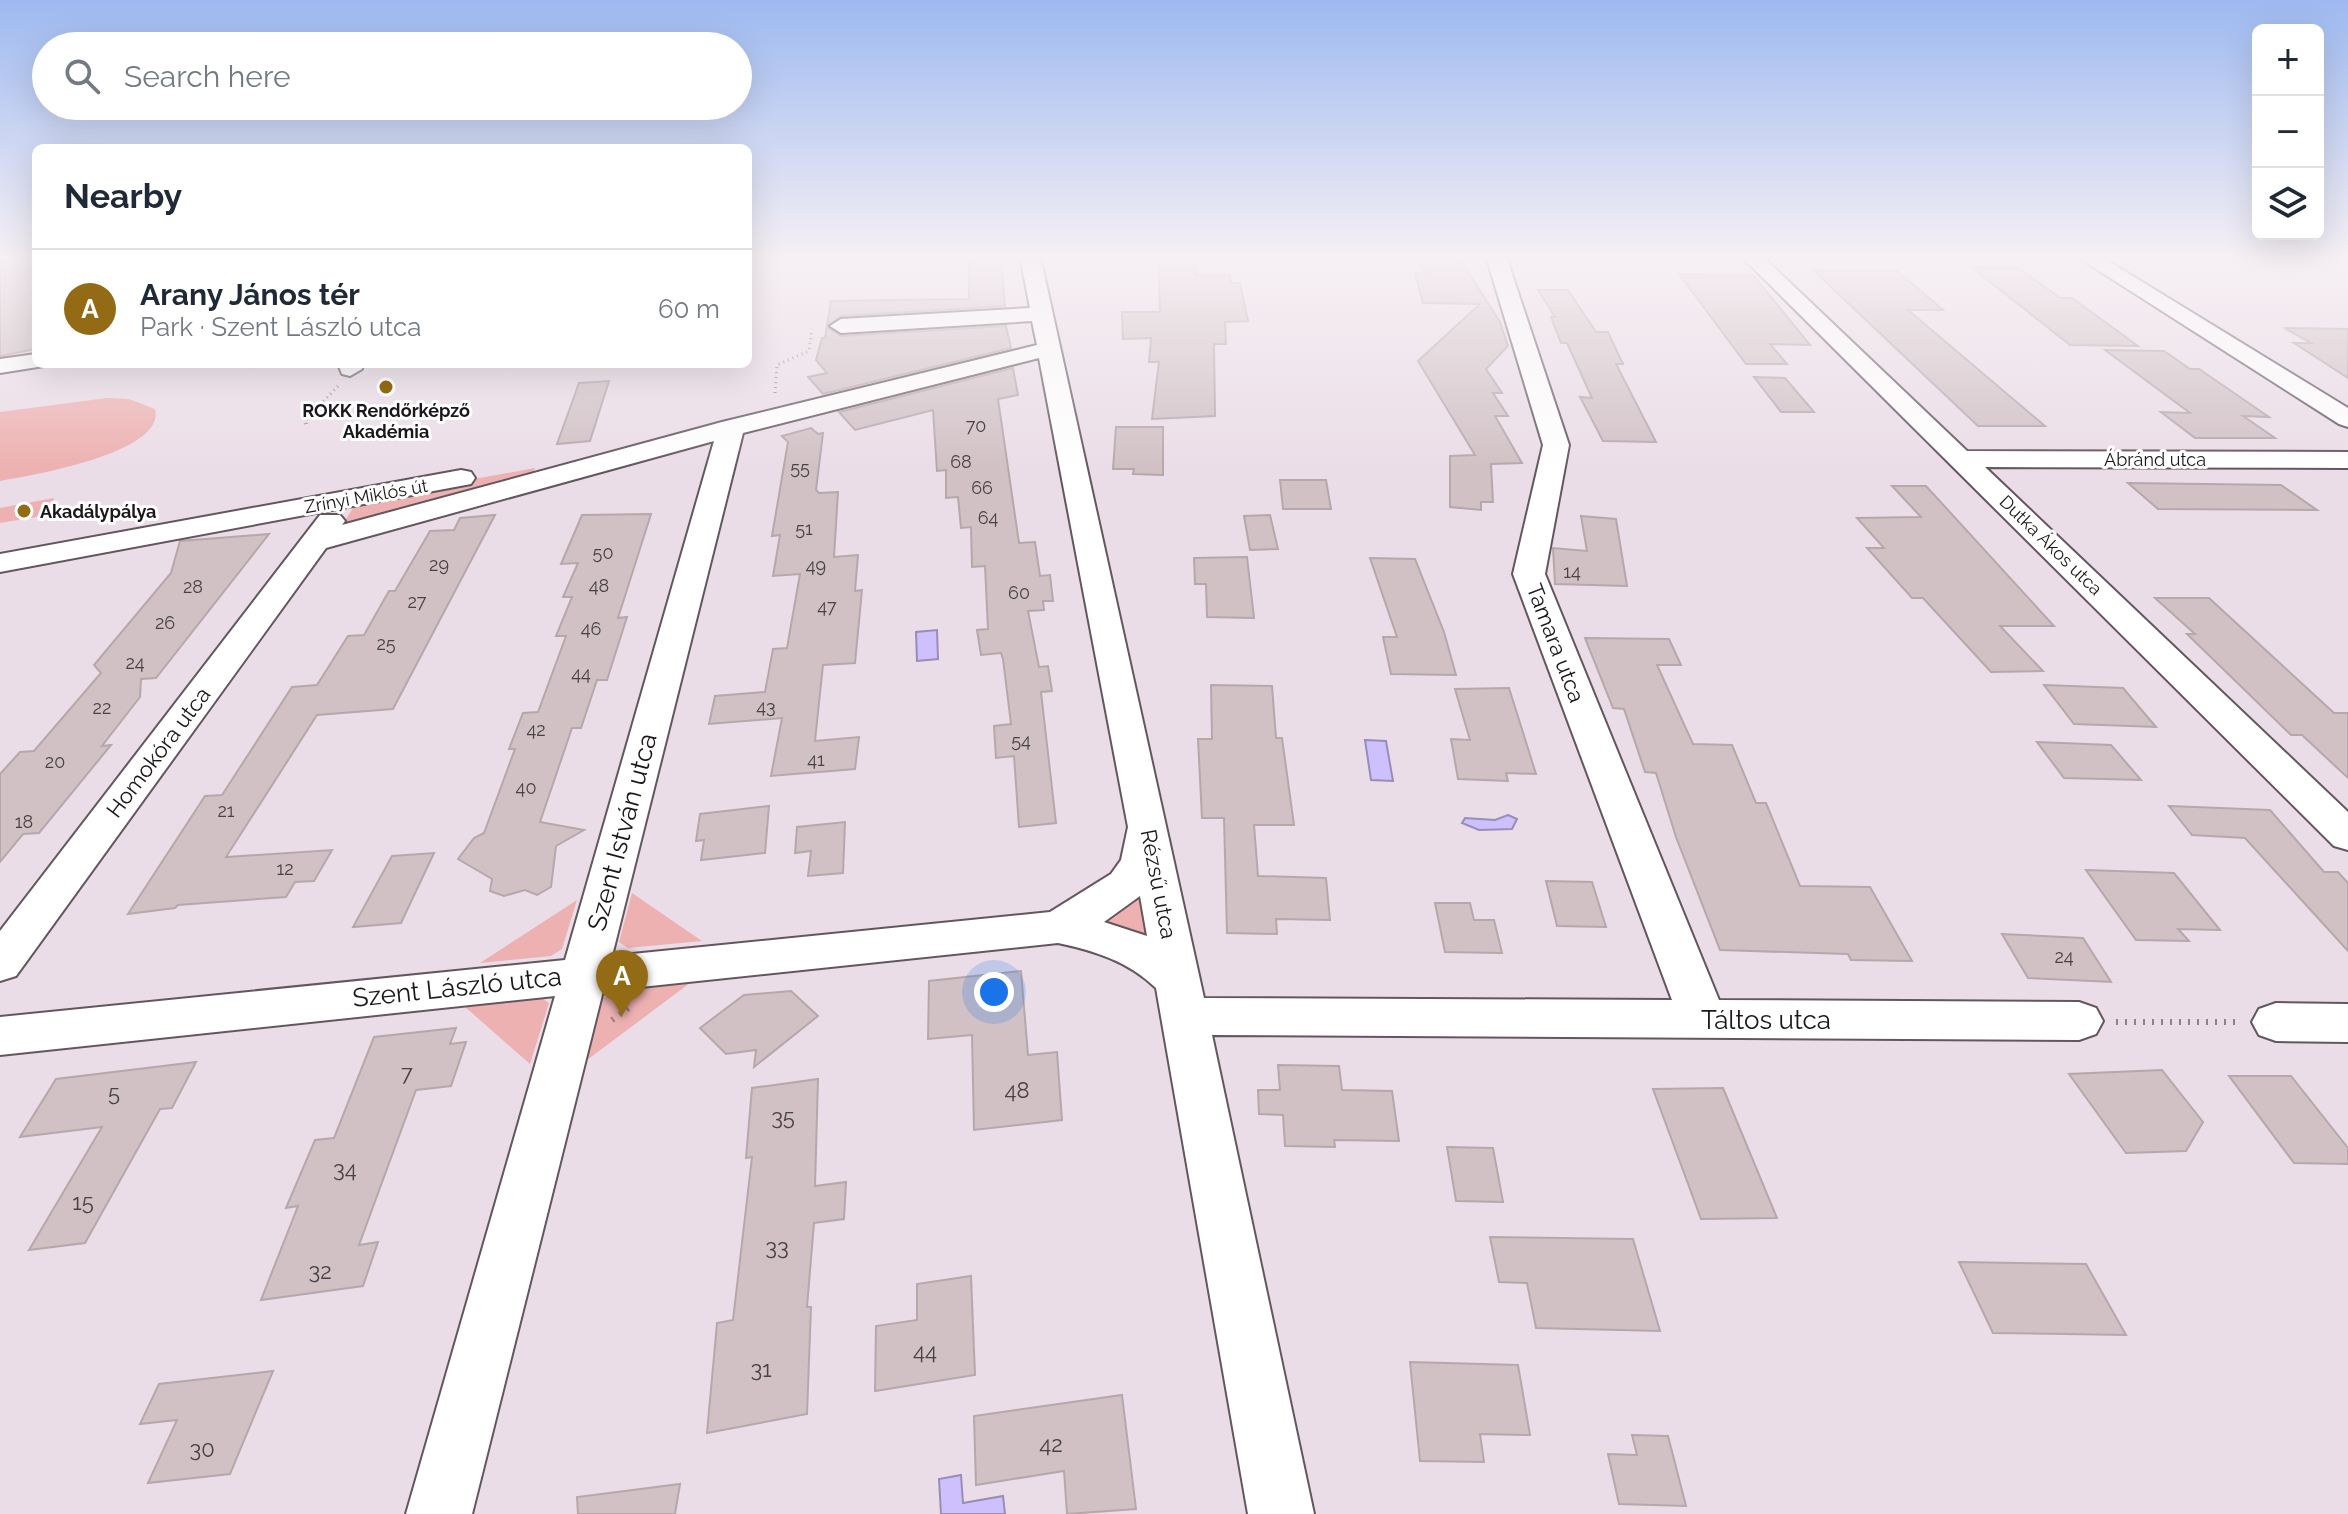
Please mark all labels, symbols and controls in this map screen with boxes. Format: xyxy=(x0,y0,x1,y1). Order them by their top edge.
map controls xyxy=(2252,24,2324,240)
button: + xyxy=(2252,24,2324,96)
search box xyxy=(32,32,752,120)
icon: search xyxy=(60,54,104,98)
text: Search here xyxy=(124,59,291,94)
button: − xyxy=(2252,96,2324,168)
button: layers xyxy=(2252,168,2324,240)
text: Nearby xyxy=(64,176,182,216)
text: Arany János tér xyxy=(140,277,360,312)
text: A xyxy=(81,294,99,324)
text: 60 m xyxy=(658,294,720,324)
text: Park · Szent László utca xyxy=(140,312,421,342)
marker: ROKK Rendőrképző Akadémia xyxy=(377,378,395,396)
place label: ROKK Rendőrképző Akadémia xyxy=(302,400,470,442)
house number: 70 xyxy=(966,415,986,436)
street label: Ábránd utca xyxy=(2104,448,2206,470)
house number: 68 xyxy=(950,451,972,472)
house number: 55 xyxy=(790,457,810,478)
street label: Zrínyi Miklós út xyxy=(303,475,429,517)
house number: 66 xyxy=(971,477,993,498)
street label: Dutka Ákos utca xyxy=(1995,490,2107,599)
place label: Akadálypálya xyxy=(40,501,156,522)
marker: Akadálypálya xyxy=(15,502,33,520)
house number: 64 xyxy=(978,507,999,528)
house number: 51 xyxy=(795,518,813,539)
house number: 50 xyxy=(593,542,613,563)
house number: 29 xyxy=(429,554,449,575)
house number: 49 xyxy=(806,555,826,576)
house number: 14 xyxy=(1563,561,1581,582)
house number: 48 xyxy=(589,575,609,596)
house number: 28 xyxy=(183,576,203,597)
street label: Tamara utca xyxy=(1521,580,1591,706)
house number: 60 xyxy=(1008,582,1030,603)
house number: 27 xyxy=(407,591,427,612)
house number: 47 xyxy=(817,596,837,617)
house number: 26 xyxy=(155,612,175,633)
house number: 46 xyxy=(581,618,601,639)
house number: 25 xyxy=(376,633,396,654)
house number: 24 xyxy=(125,652,145,673)
house number: 44 xyxy=(571,663,591,684)
street label: Homokóra utca xyxy=(101,682,215,822)
house number: 43 xyxy=(756,696,776,717)
house number: 22 xyxy=(93,697,111,718)
house number: 42 xyxy=(526,719,546,740)
street label: Szent István utca xyxy=(581,730,663,934)
house number: 54 xyxy=(1011,730,1031,751)
house number: 41 xyxy=(807,749,825,770)
house number: 20 xyxy=(45,751,65,772)
house number: 40 xyxy=(516,777,536,798)
house number: 21 xyxy=(217,800,235,821)
house number: 18 xyxy=(15,811,33,832)
street label: Rézsű utca xyxy=(1136,827,1182,941)
house number: 12 xyxy=(276,858,294,879)
house number: 24 xyxy=(2054,946,2074,967)
pin: A xyxy=(596,950,648,1016)
street label: Szent László utca xyxy=(351,961,563,1013)
your location xyxy=(974,972,1014,1012)
street label: Táltos utca xyxy=(1701,1005,1831,1035)
house number: 7 xyxy=(401,1060,413,1086)
house number: 48 xyxy=(1004,1077,1030,1103)
house number: 5 xyxy=(108,1080,120,1106)
house number: 35 xyxy=(771,1104,795,1130)
house number: 34 xyxy=(333,1156,357,1182)
house number: 15 xyxy=(72,1189,94,1215)
house number: 33 xyxy=(765,1234,789,1260)
house number: 32 xyxy=(308,1258,332,1284)
house number: 44 xyxy=(913,1338,937,1364)
house number: 31 xyxy=(750,1356,772,1382)
house number: 42 xyxy=(1039,1431,1063,1457)
house number: 30 xyxy=(189,1436,215,1462)

